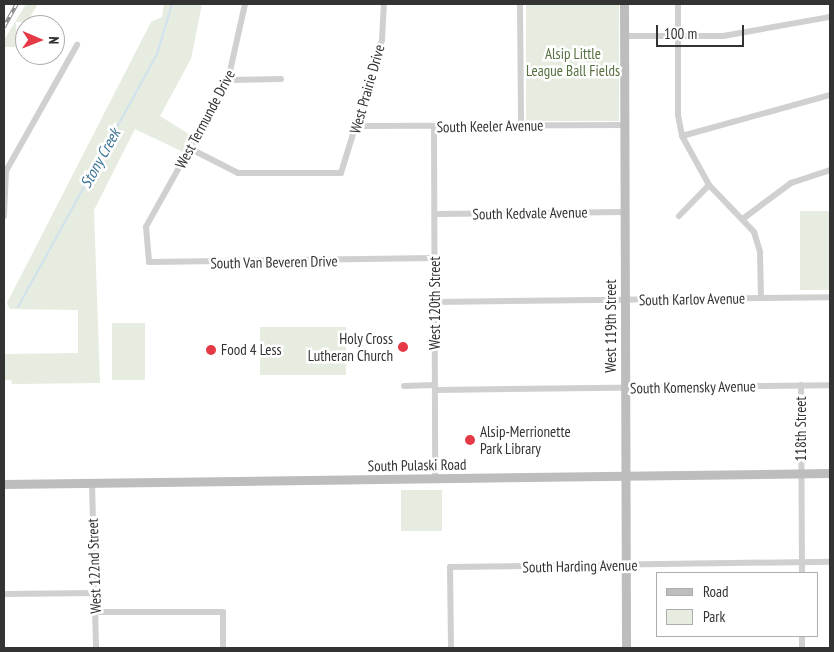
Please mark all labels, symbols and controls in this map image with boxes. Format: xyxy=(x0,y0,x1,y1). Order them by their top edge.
north arrow xyxy=(15,15,65,65)
scale bar xyxy=(659,15,746,47)
text: 100 m xyxy=(664,24,697,43)
text: N xyxy=(45,36,63,44)
street label: West Prairie Drive xyxy=(346,42,388,136)
park label: Alsip Little League Ball Fields xyxy=(526,44,620,79)
street label: West Termunde Drive xyxy=(171,66,239,172)
street label: South Keeler Avenue xyxy=(436,116,544,136)
water label: Stony Creek xyxy=(76,125,124,191)
street label: South Kedvale Avenue xyxy=(472,203,588,223)
street label: South Van Beveren Drive xyxy=(210,252,338,272)
street label: West 120th Street xyxy=(426,256,444,350)
street label: West 119th Street xyxy=(602,279,620,373)
street label: South Karlov Avenue xyxy=(638,289,746,309)
place label: Holy Cross Lutheran Church xyxy=(308,329,393,364)
place label: Food 4 Less xyxy=(221,341,282,359)
marker: Holy Cross Lutheran Church xyxy=(397,341,409,353)
marker: Food 4 Less xyxy=(205,344,217,356)
street label: South Komensky Avenue xyxy=(629,377,757,397)
street label: 118th Street xyxy=(792,396,810,462)
place label: Alsip-Merrionette Park Library xyxy=(480,422,571,457)
marker: Alsip-Merrionette Park Library xyxy=(464,434,476,446)
street label: South Pulaski Road xyxy=(368,455,466,475)
street label: West 122nd Street xyxy=(83,518,105,614)
street label: South Harding Avenue xyxy=(522,556,638,576)
legend xyxy=(656,572,819,637)
text: Road xyxy=(703,582,729,601)
text: Park xyxy=(703,607,725,626)

